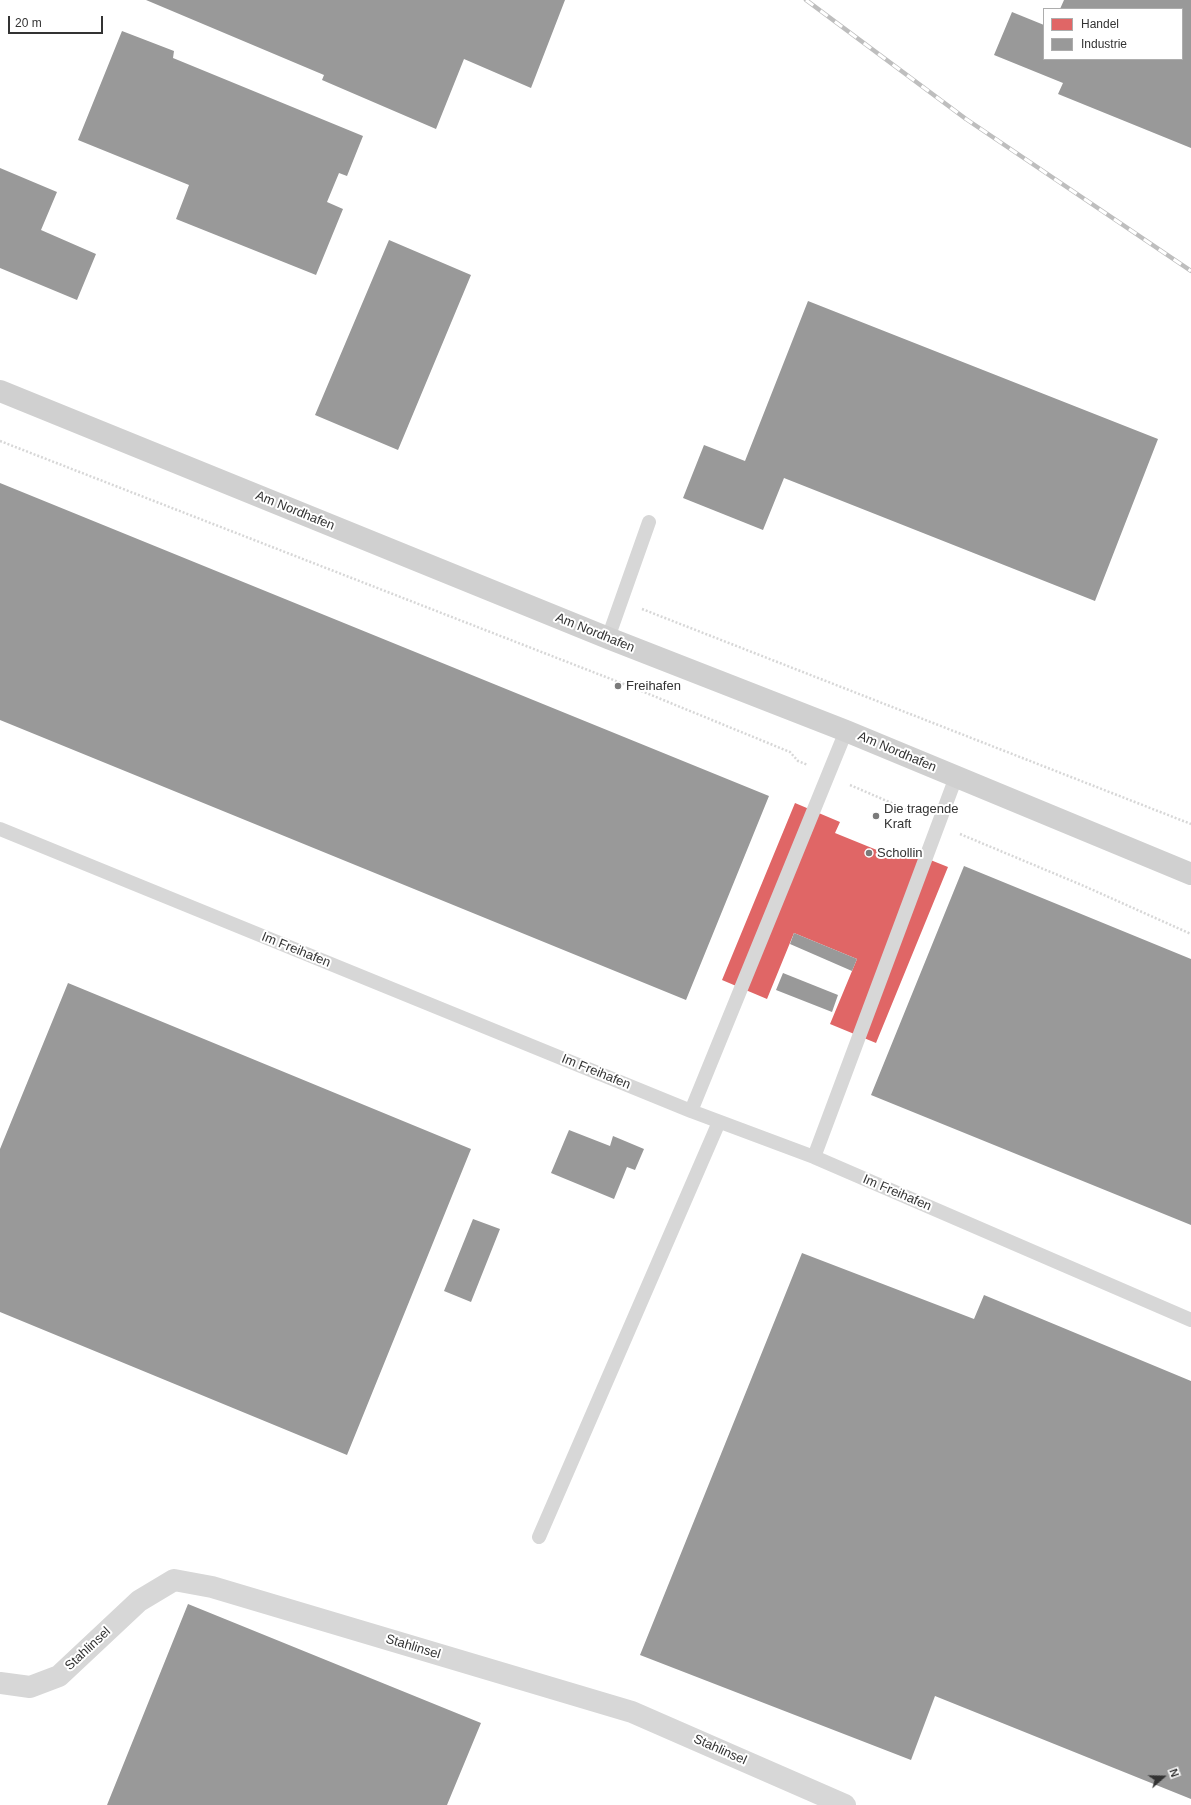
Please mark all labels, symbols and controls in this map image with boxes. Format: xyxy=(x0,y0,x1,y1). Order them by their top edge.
scale bar xyxy=(10,8,105,34)
legend xyxy=(1043,8,1183,60)
text: 20 m xyxy=(15,16,42,30)
text: Handel xyxy=(1081,17,1119,31)
text: Industrie xyxy=(1081,37,1127,51)
street label: Am Nordhafen xyxy=(253,488,337,534)
street label: Am Nordhafen xyxy=(553,610,637,656)
place label: Freihafen xyxy=(626,678,681,694)
marker: Freihafen xyxy=(613,681,623,691)
street label: Am Nordhafen xyxy=(855,728,939,776)
place label: Die tragende Kraft xyxy=(884,801,958,832)
marker: Die tragende Kraft xyxy=(871,811,881,821)
place label: Schollin xyxy=(877,845,923,861)
marker: Schollin xyxy=(864,848,874,858)
street label: Im Freihafen xyxy=(259,929,333,971)
street label: Im Freihafen xyxy=(559,1051,633,1093)
street label: Im Freihafen xyxy=(860,1172,934,1214)
street label: Stahlinsel xyxy=(62,1624,114,1674)
street label: Stahlinsel xyxy=(384,1631,442,1663)
street label: Stahlinsel xyxy=(691,1731,749,1769)
north arrow xyxy=(1143,1757,1183,1797)
text: N xyxy=(1167,1767,1181,1779)

